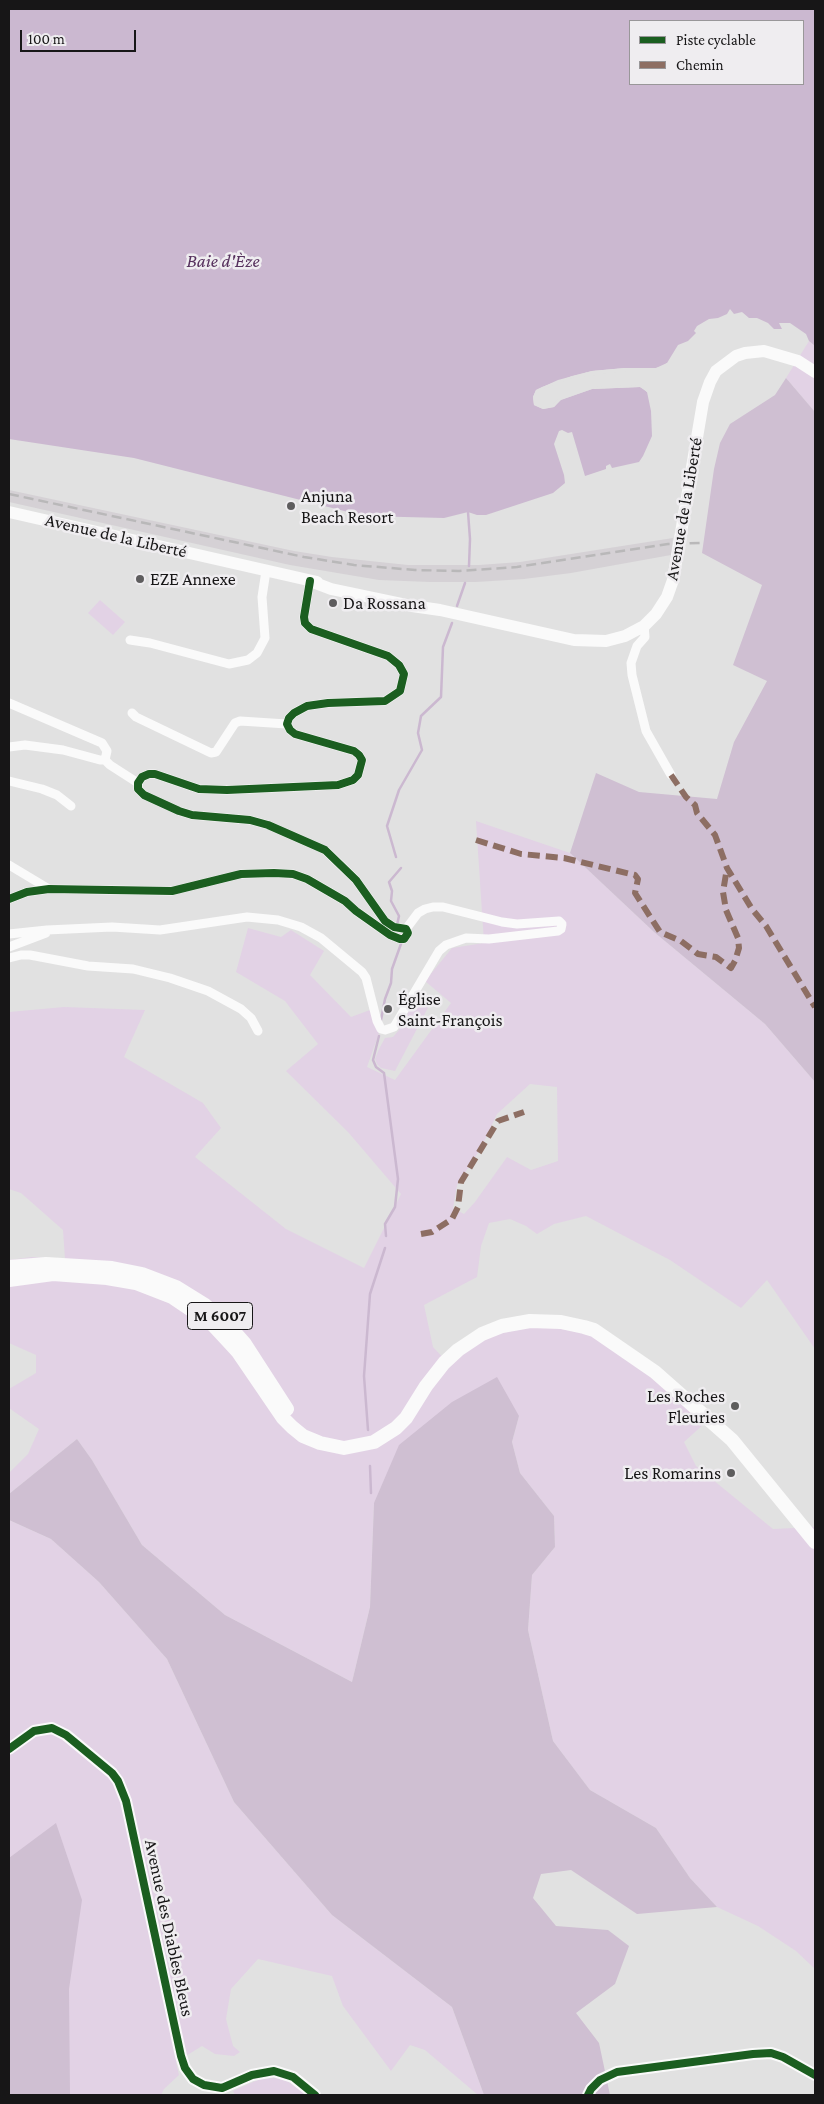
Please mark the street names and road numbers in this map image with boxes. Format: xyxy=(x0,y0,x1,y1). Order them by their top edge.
street label: Avenue de la Liberté xyxy=(661,436,707,582)
street label: Avenue de la Liberté xyxy=(43,509,189,563)
road number: M 6007 xyxy=(188,1302,252,1330)
street label: Avenue des Diables Bleus xyxy=(140,1837,198,2019)

